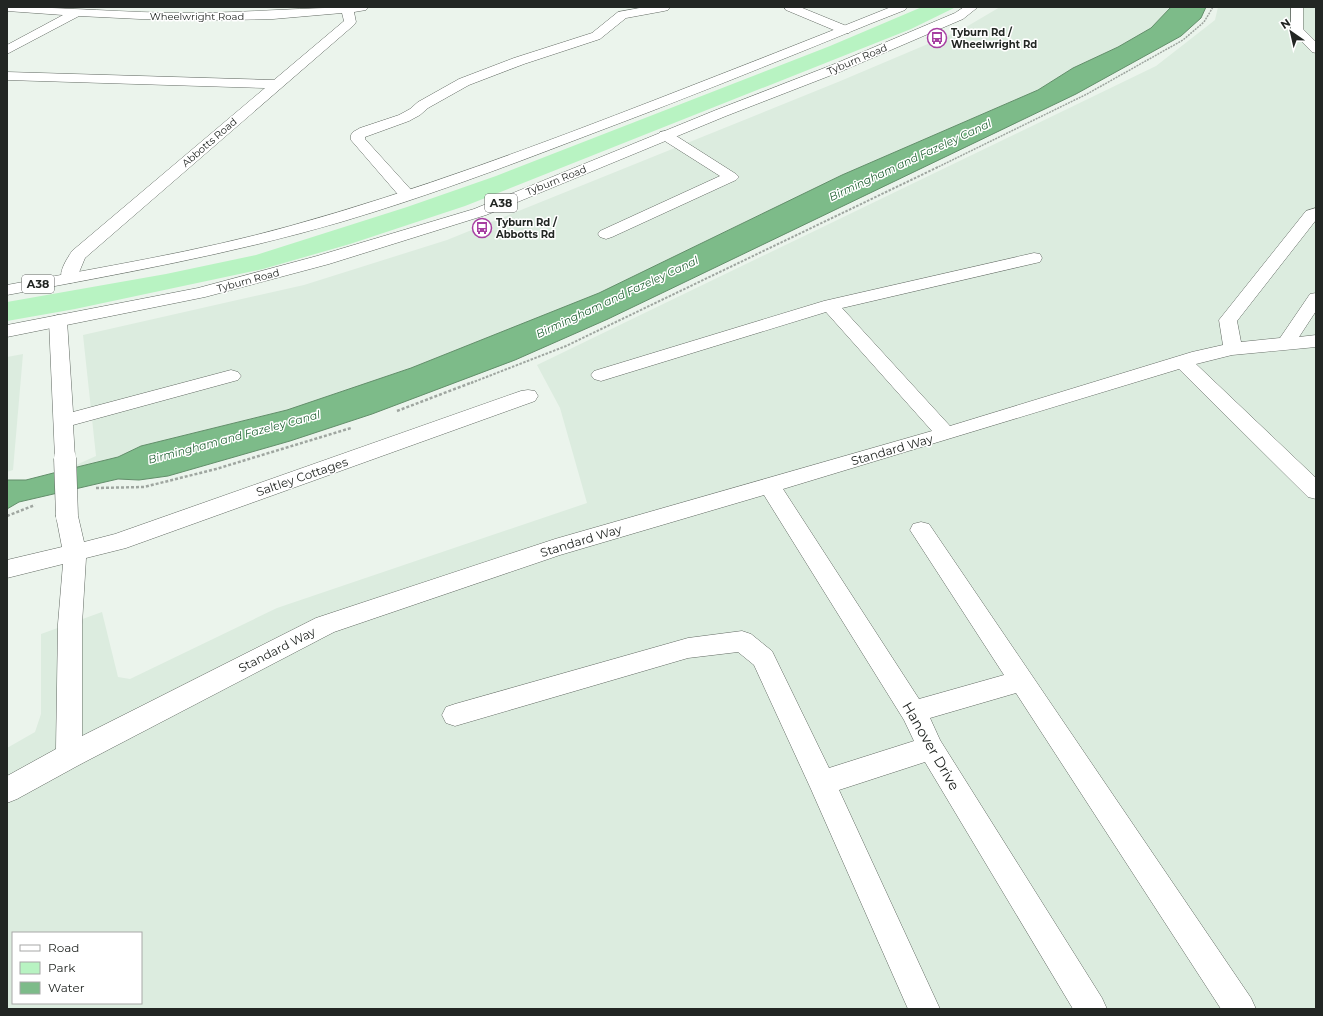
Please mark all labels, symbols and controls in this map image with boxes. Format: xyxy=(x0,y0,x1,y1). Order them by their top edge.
street label: Wheelwright Road xyxy=(150,10,244,23)
north arrow xyxy=(1271,12,1311,52)
text: N xyxy=(1278,15,1293,32)
place label: Tyburn Rd / Wheelwright Rd xyxy=(951,26,1037,51)
bus stop icon: Tyburn Rd / Wheelwright Rd xyxy=(926,27,948,49)
street label: Tyburn Road xyxy=(825,41,889,78)
street label: Abbotts Road xyxy=(179,115,239,170)
water label: Birmingham and Fazeley Canal xyxy=(827,116,993,204)
street label: Tyburn Road xyxy=(524,162,588,199)
road number: A38 xyxy=(485,194,517,212)
place label: Tyburn Rd / Abbotts Rd xyxy=(495,216,558,241)
bus stop icon: Tyburn Rd / Abbotts Rd xyxy=(471,217,493,239)
water label: Birmingham and Fazeley Canal xyxy=(534,253,700,341)
street label: Tyburn Road xyxy=(215,266,281,295)
road number: A38 xyxy=(22,275,54,293)
water label: Birmingham and Fazeley Canal xyxy=(146,407,322,467)
street label: Standard Way xyxy=(849,431,935,468)
street label: Saltley Cottages xyxy=(254,454,350,499)
street label: Standard Way xyxy=(538,521,624,560)
street label: Standard Way xyxy=(236,623,318,675)
street label: Hanover Drive xyxy=(898,698,964,794)
legend xyxy=(12,932,142,1004)
text: Road xyxy=(48,940,79,955)
text: Park xyxy=(48,960,76,975)
text: Water xyxy=(48,980,85,995)

